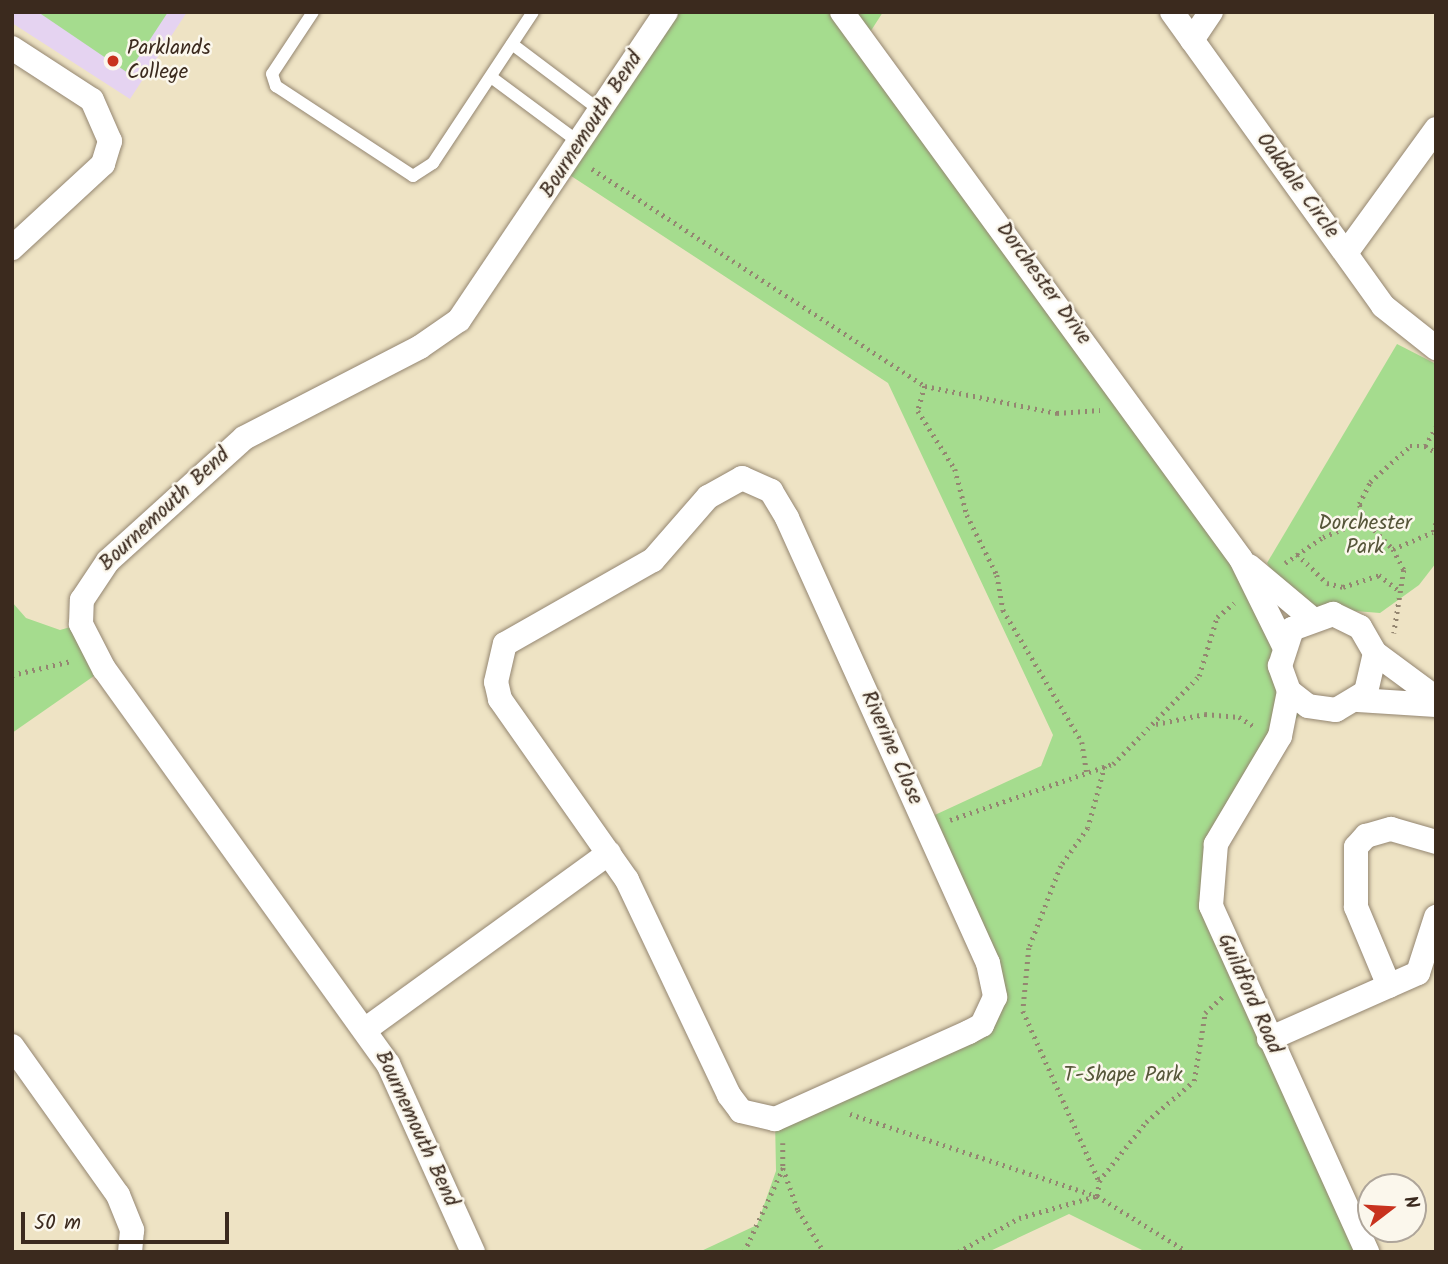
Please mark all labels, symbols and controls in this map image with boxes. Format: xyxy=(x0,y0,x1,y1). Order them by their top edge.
place label: Parklands College xyxy=(127,36,211,86)
street label: Bournemouth Bend xyxy=(535,47,649,203)
marker: Parklands College xyxy=(105,53,121,69)
street label: Oakdale Circle xyxy=(1250,128,1344,244)
street label: Dorchester Drive xyxy=(990,218,1096,350)
street label: Bournemouth Bend xyxy=(95,443,235,577)
park label: Dorchester Park xyxy=(1318,511,1412,561)
street label: Riverine Close xyxy=(855,687,927,809)
street label: Guildford Road xyxy=(1211,930,1287,1058)
street label: Bournemouth Bend xyxy=(369,1047,463,1211)
park label: T-Shape Park xyxy=(1063,1063,1183,1089)
north arrow xyxy=(1357,1173,1427,1243)
text: N xyxy=(1394,1192,1426,1213)
scale bar xyxy=(24,1198,233,1242)
text: 50 m xyxy=(34,1207,81,1240)

